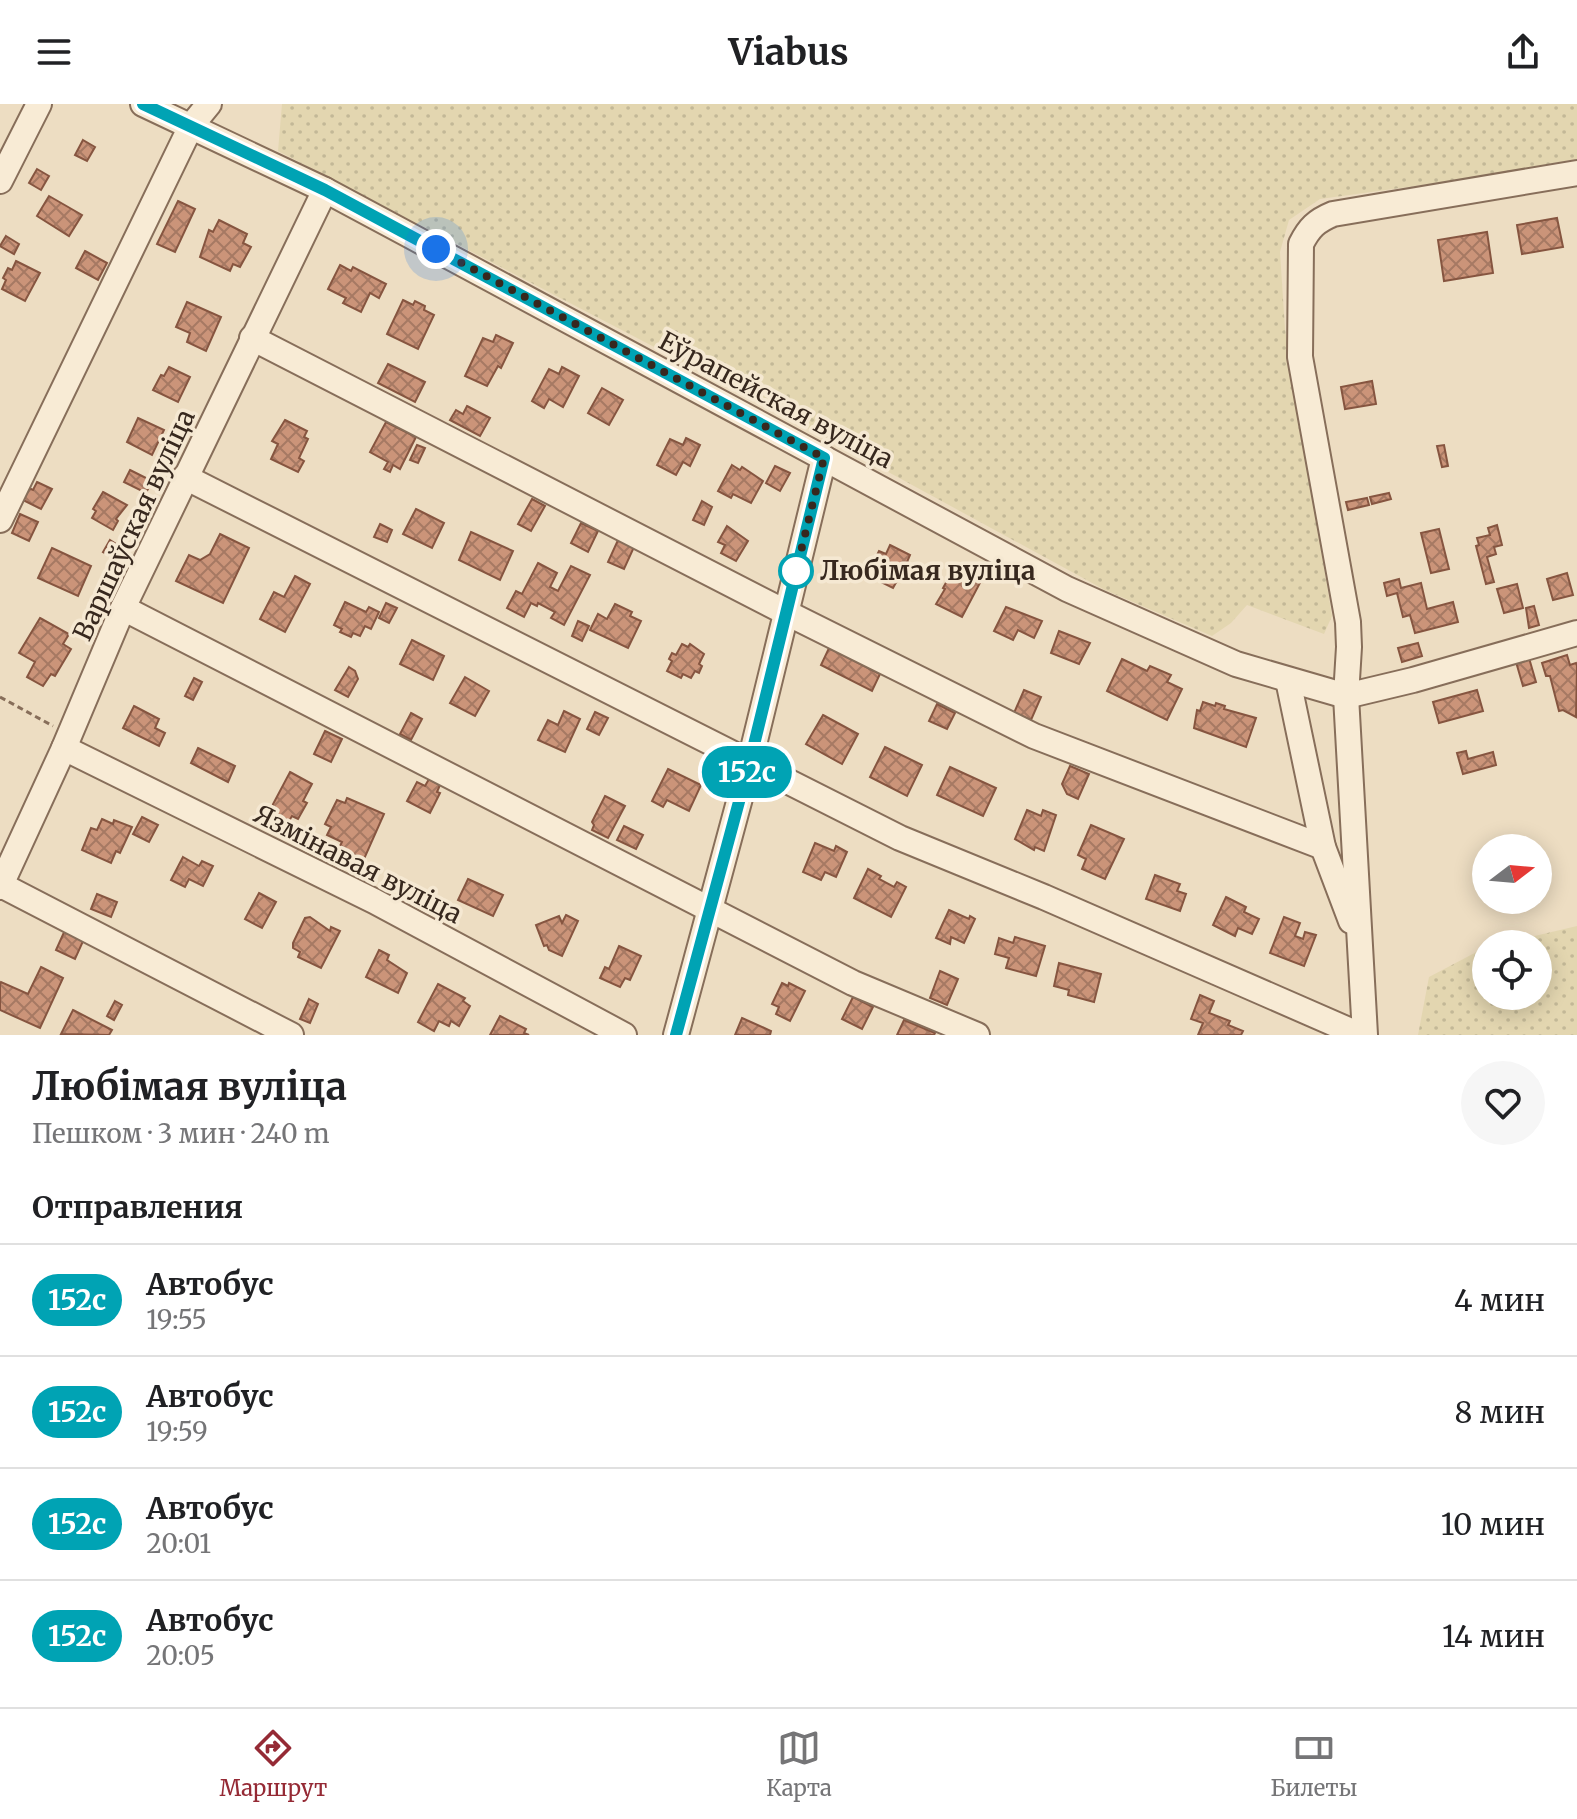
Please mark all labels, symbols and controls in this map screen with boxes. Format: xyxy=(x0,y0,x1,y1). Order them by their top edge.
icon: menu xyxy=(32,30,76,74)
text: Viabus xyxy=(728,30,849,75)
icon: share xyxy=(1501,30,1545,74)
your location xyxy=(416,229,456,269)
street label: Еўрапейская вуліца xyxy=(654,324,899,475)
street label: Варшаўская вуліца xyxy=(65,404,202,646)
marker: Любімая вуліца xyxy=(779,554,813,588)
place label: Любімая вуліца xyxy=(820,554,1035,587)
line badge: 152с xyxy=(691,746,803,798)
text: 152с xyxy=(718,754,776,790)
street label: Язмінавая вуліца xyxy=(249,797,468,930)
north arrow xyxy=(1472,834,1552,914)
map controls xyxy=(1472,834,1552,1010)
button: locate xyxy=(1472,930,1552,1010)
button: heart xyxy=(1461,1061,1545,1145)
text: Любімая вуліца xyxy=(32,1063,347,1110)
text: Пешком · 3 мин · 240 m xyxy=(32,1117,330,1150)
text: Отправления xyxy=(32,1188,243,1226)
text: Автобус xyxy=(146,1265,274,1303)
text: 4 мин xyxy=(1454,1281,1545,1319)
text: 152с xyxy=(48,1282,106,1318)
text: 19:55 xyxy=(146,1303,207,1336)
text: Автобус xyxy=(146,1377,274,1415)
text: 8 мин xyxy=(1455,1393,1545,1431)
text: 152с xyxy=(48,1394,106,1430)
text: 19:59 xyxy=(146,1415,208,1448)
text: Автобус xyxy=(146,1489,274,1527)
text: 10 мин xyxy=(1441,1505,1545,1543)
text: 152с xyxy=(48,1506,106,1542)
text: 20:01 xyxy=(146,1527,211,1560)
text: Автобус xyxy=(146,1601,274,1639)
text: 14 мин xyxy=(1442,1617,1545,1655)
text: 152с xyxy=(48,1618,106,1654)
text: 20:05 xyxy=(146,1639,215,1672)
tab: Маршрут xyxy=(219,1726,327,1802)
tab: Карта xyxy=(766,1726,832,1802)
tab: Билеты xyxy=(1271,1726,1358,1802)

